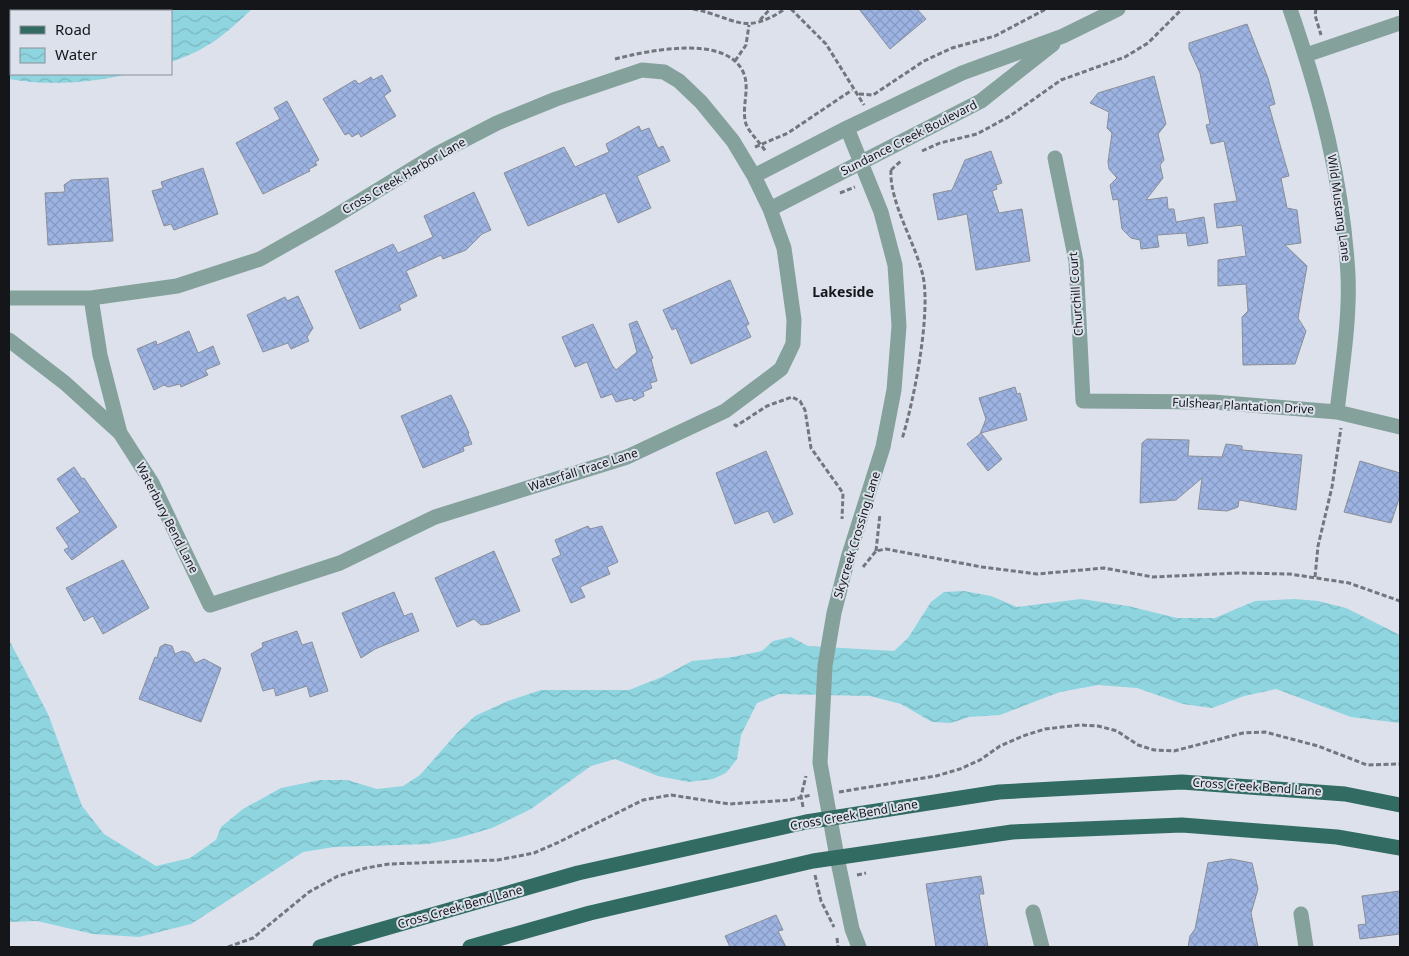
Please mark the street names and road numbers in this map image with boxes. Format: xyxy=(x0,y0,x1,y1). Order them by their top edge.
street label: Sundance Creek Boulevard xyxy=(838,96,980,179)
street label: Cross Creek Harbor Lane xyxy=(339,133,469,218)
street label: Wild Mustang Lane xyxy=(1324,153,1355,263)
street label: Churchill Court xyxy=(1064,251,1087,337)
street label: Fulshear Plantation Drive xyxy=(1172,393,1315,418)
street label: Waterfall Trace Lane xyxy=(526,444,640,495)
street label: Waterbury Bend Lane xyxy=(132,459,203,576)
street label: Skycreek Crossing Lane xyxy=(829,469,884,600)
street label: Cross Creek Bend Lane xyxy=(1192,774,1322,800)
street label: Cross Creek Bend Lane xyxy=(789,795,919,834)
street label: Cross Creek Bend Lane xyxy=(395,880,525,933)

